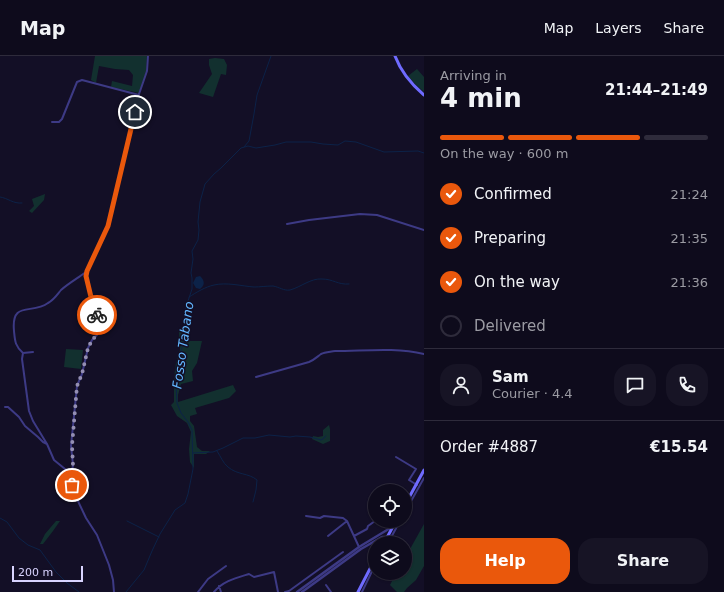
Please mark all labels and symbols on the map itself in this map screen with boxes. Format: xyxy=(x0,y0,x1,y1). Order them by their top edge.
pin xyxy=(118,95,152,129)
courier xyxy=(77,295,117,335)
water label: Fosso Tabano xyxy=(169,300,197,390)
pin xyxy=(55,468,89,502)
scale bar xyxy=(12,564,83,583)

